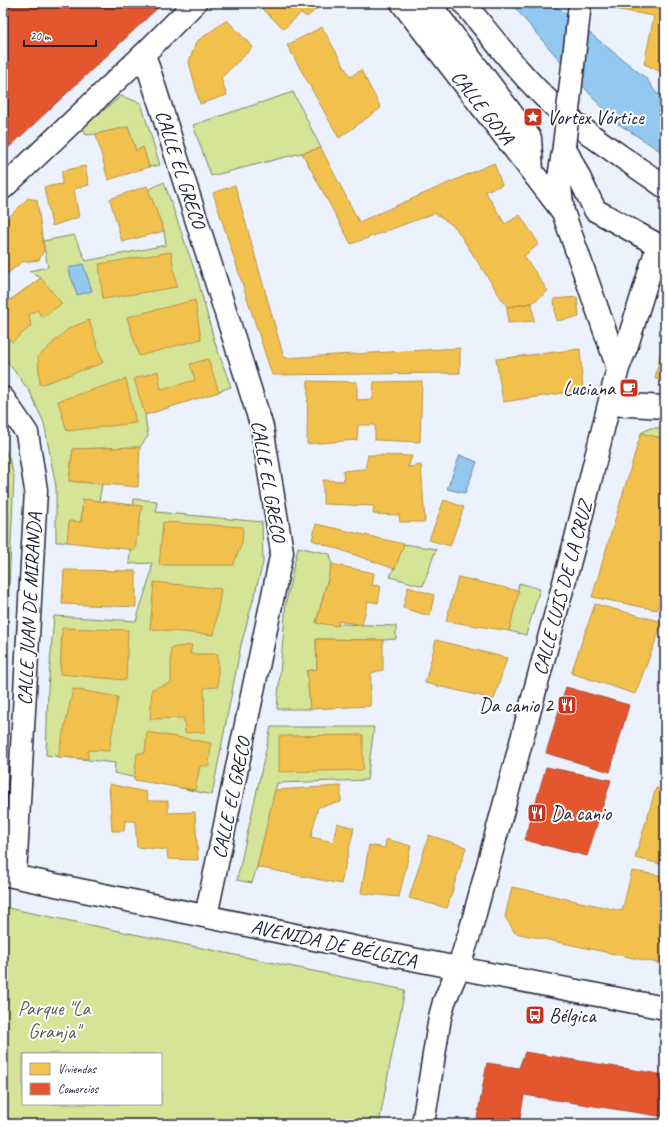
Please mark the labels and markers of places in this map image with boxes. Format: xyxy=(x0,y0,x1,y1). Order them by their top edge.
place label: Vortex Vórtice xyxy=(547,105,645,130)
place icon: Vortex Vórtice xyxy=(522,106,544,128)
place label: Luciana xyxy=(563,376,616,401)
cafe icon: Luciana xyxy=(618,377,640,399)
place label: Da canio 2 xyxy=(479,693,555,718)
restaurant icon: Da canio 2 xyxy=(556,694,578,716)
place label: Da canio xyxy=(551,801,612,826)
restaurant icon: Da canio xyxy=(526,802,548,824)
place label: Bélgica xyxy=(549,1003,598,1028)
bus stop icon: Bélgica xyxy=(524,1004,546,1026)

